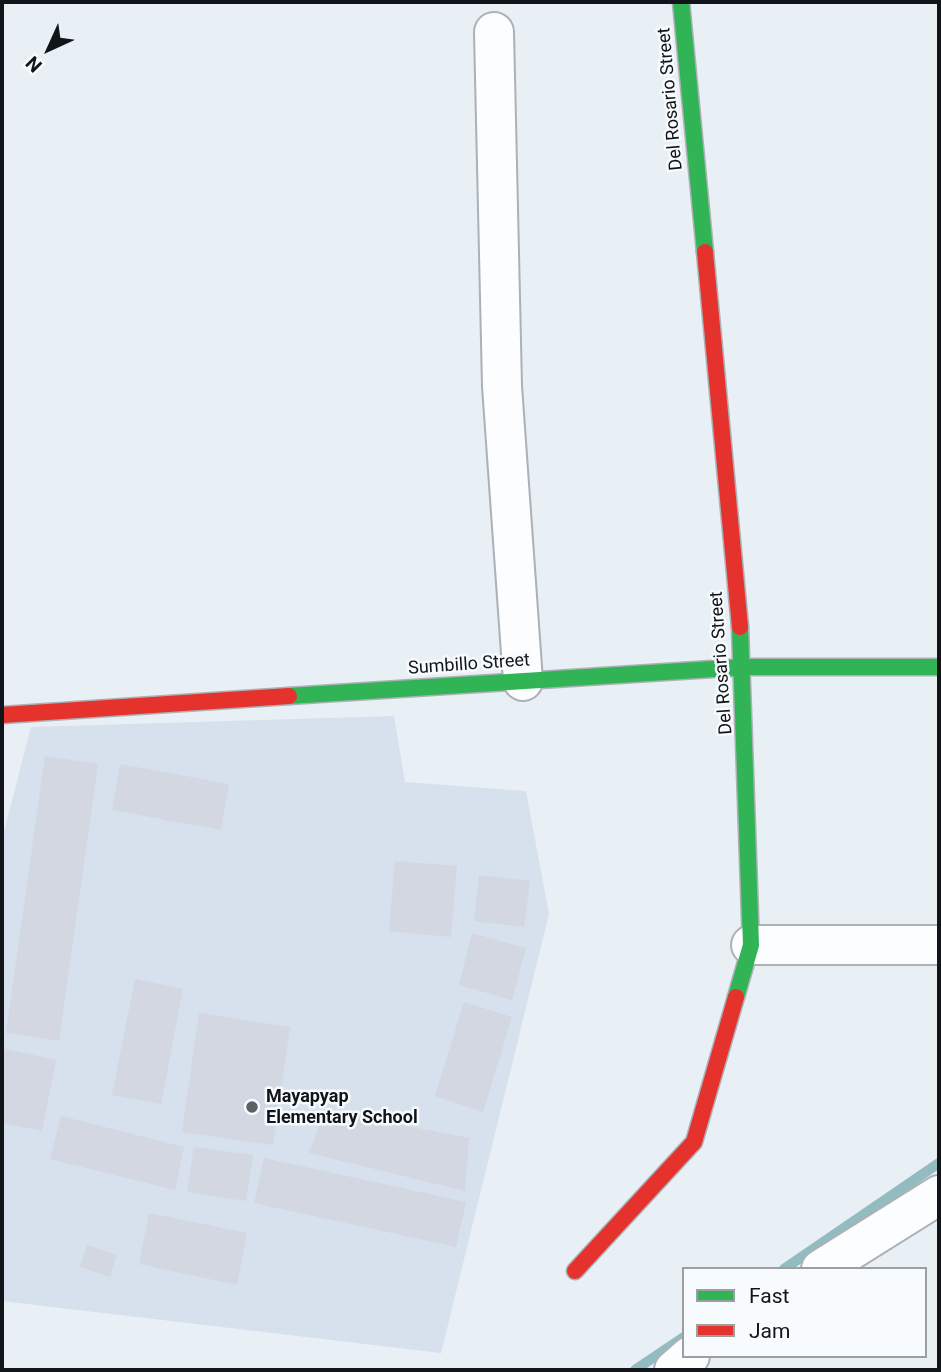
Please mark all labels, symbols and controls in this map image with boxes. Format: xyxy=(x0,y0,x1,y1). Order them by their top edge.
north arrow xyxy=(14,14,84,84)
street label: Del Rosario Street xyxy=(654,27,688,171)
text: N xyxy=(21,51,47,77)
street label: Del Rosario Street xyxy=(706,591,738,735)
street label: Sumbillo Street xyxy=(407,650,531,680)
place label: Mayapyap Elementary School xyxy=(266,1086,418,1128)
marker: Mayapyap Elementary School xyxy=(244,1099,260,1115)
legend xyxy=(682,1267,927,1358)
text: Fast xyxy=(749,1284,789,1308)
text: Jam xyxy=(749,1319,790,1343)

